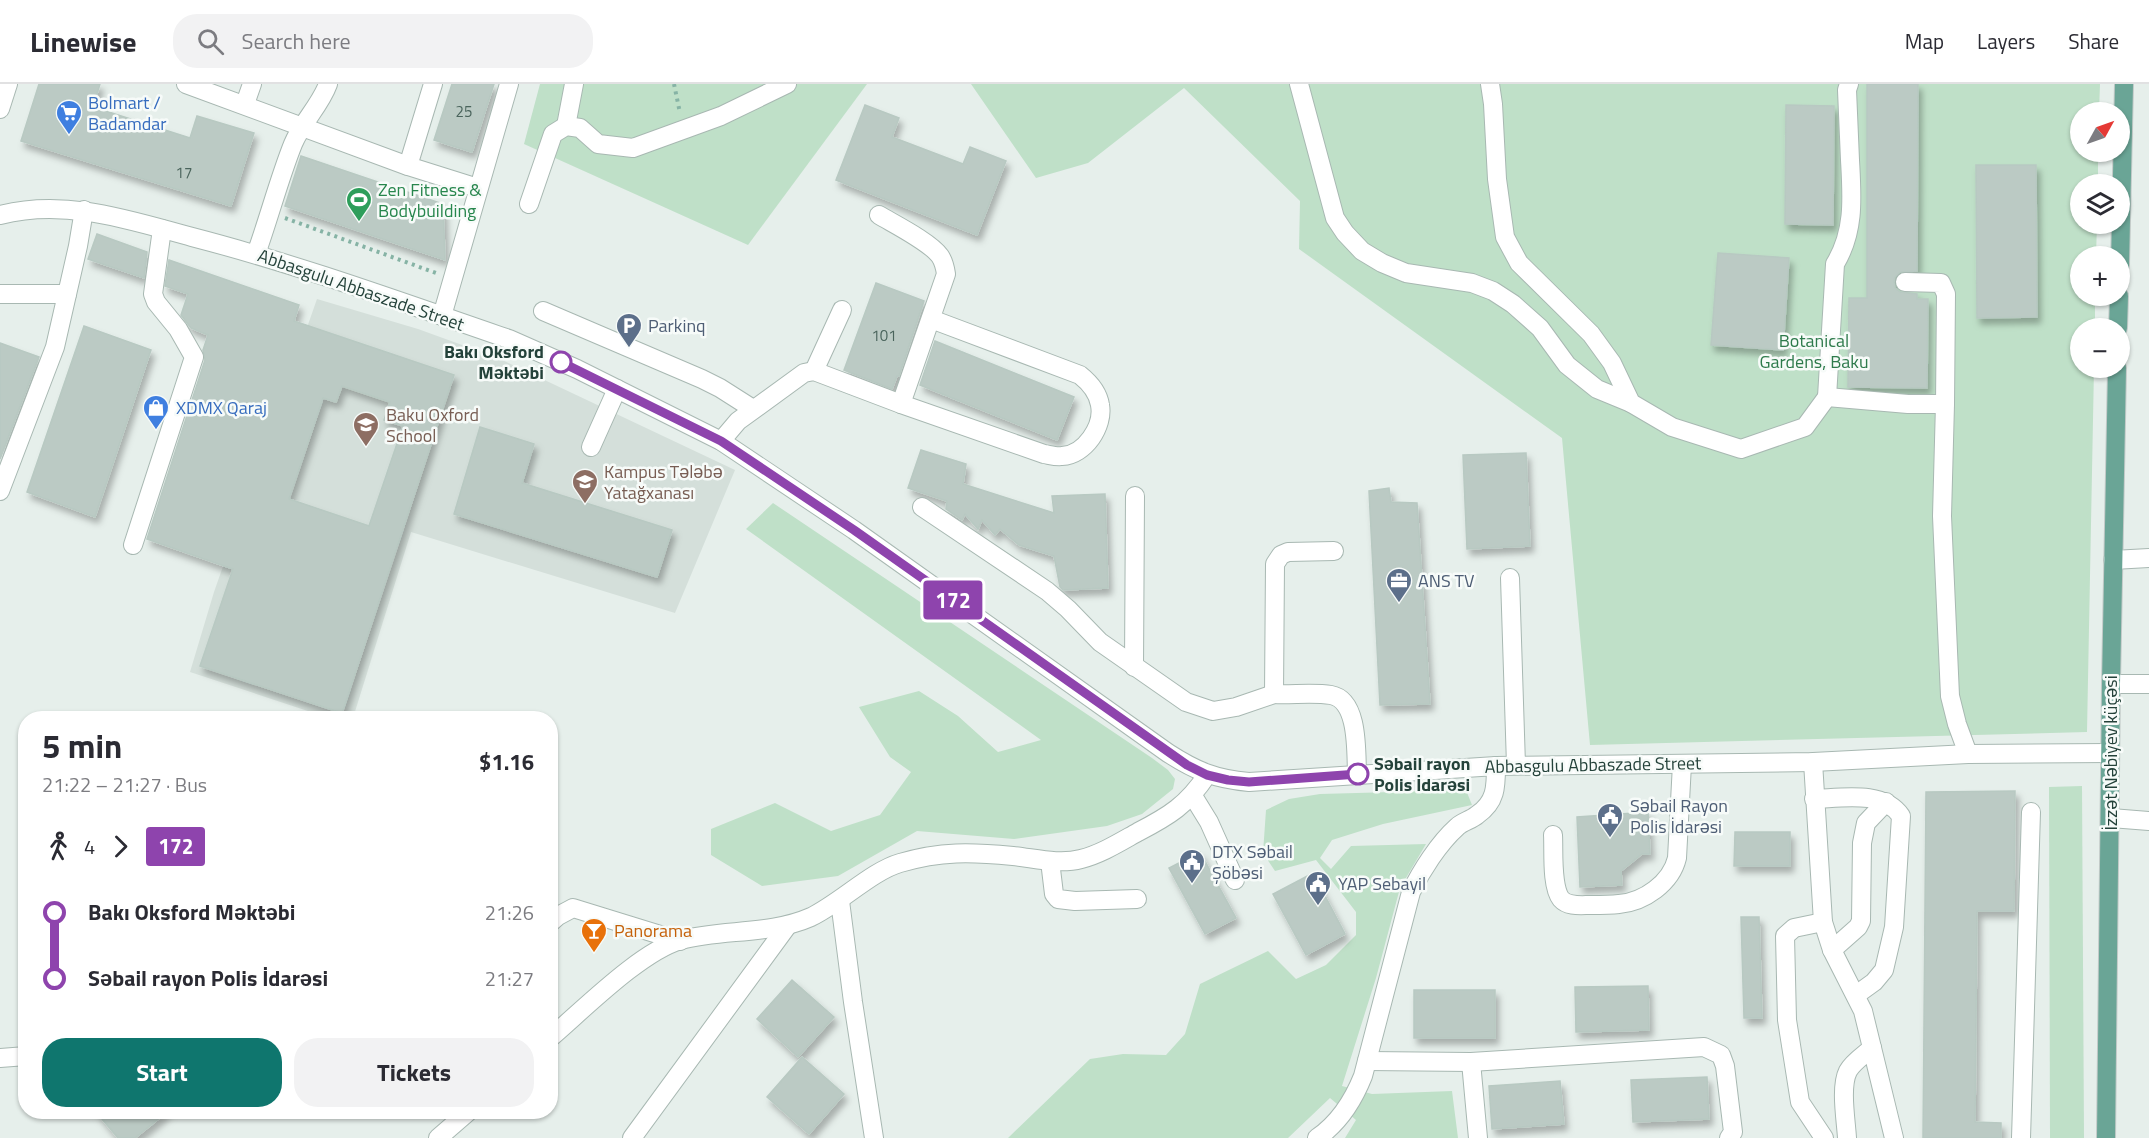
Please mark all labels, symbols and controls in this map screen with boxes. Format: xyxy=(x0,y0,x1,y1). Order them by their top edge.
search box xyxy=(173,14,593,68)
text: Linewise xyxy=(30,20,137,63)
text: Search here xyxy=(242,24,351,58)
icon: search xyxy=(194,25,227,58)
text: Map xyxy=(1905,25,1944,57)
text: Layers xyxy=(1977,25,2035,57)
text: Share xyxy=(2068,25,2119,57)
place label: Bolmart / Badamdar xyxy=(88,89,166,137)
supermarket icon: Bolmart / Badamdar xyxy=(54,98,84,136)
house number: 25 xyxy=(456,100,472,123)
north arrow xyxy=(2070,102,2130,162)
map controls xyxy=(2070,102,2130,378)
house number: 17 xyxy=(176,161,192,184)
button: layers xyxy=(2070,174,2130,234)
place label: Zen Fitness & Bodybuilding xyxy=(378,176,482,224)
sports icon: Zen Fitness & Bodybuilding xyxy=(344,185,374,223)
street label: Abbasgulu Abbaszade Street xyxy=(254,241,469,338)
button: + xyxy=(2070,246,2130,306)
parking icon: Parkinq xyxy=(614,311,644,349)
place label: Parkinq xyxy=(648,312,706,339)
button: − xyxy=(2070,318,2130,378)
house number: 101 xyxy=(871,324,897,347)
park label: Botanical Gardens, Baku xyxy=(1759,327,1869,375)
place label: Bakı Oksford Məktəbi xyxy=(444,338,544,386)
marker: Bakı Oksford Məktəbi xyxy=(550,351,572,373)
shop icon: XDMX Qaraj xyxy=(141,393,171,431)
place label: XDMX Qaraj xyxy=(176,394,267,421)
place label: Baku Oxford School xyxy=(386,401,479,449)
school or university icon: Baku Oxford School xyxy=(351,410,381,448)
place label: Kampus Tələbə Yatağxanası xyxy=(604,458,723,506)
school or university icon: Kampus Tələbə Yatağxanası xyxy=(570,467,600,505)
office icon: ANS TV xyxy=(1384,566,1414,604)
place label: ANS TV xyxy=(1418,567,1475,594)
line badge: 172 xyxy=(918,580,988,620)
text: 172 xyxy=(935,584,971,616)
street label: İzzət Nəbiyev küçəsi xyxy=(2097,675,2124,831)
text: 5 min xyxy=(42,721,122,771)
text: $1.16 xyxy=(479,745,534,779)
street label: Abbasgulu Abbaszade Street xyxy=(1484,749,1702,780)
place label: Səbail rayon Polis İdarəsi xyxy=(1374,750,1470,798)
marker: Səbail rayon Polis İdarəsi xyxy=(1347,763,1369,785)
text: 21:22 – 21:27 · Bus xyxy=(42,769,207,800)
place label: Səbail Rayon Polis İdarəsi xyxy=(1630,792,1728,840)
public building icon: Səbail Rayon Polis İdarəsi xyxy=(1595,801,1625,839)
icon: walk xyxy=(42,830,75,863)
icon: forward xyxy=(104,830,137,863)
text: 172 xyxy=(158,830,193,862)
text: 4 xyxy=(84,831,95,862)
place label: DTX Səbail Şöbəsi xyxy=(1212,838,1293,886)
public building icon: DTX Səbail Şöbəsi xyxy=(1177,847,1207,885)
public building icon: YAP Sebayil xyxy=(1303,869,1333,907)
place label: YAP Sebayil xyxy=(1338,870,1426,897)
text: Bakı Oksford Məktəbi xyxy=(88,895,295,929)
text: 21:26 xyxy=(485,897,534,928)
bar icon: Panorama xyxy=(579,916,609,954)
place label: Panorama xyxy=(614,917,692,944)
text: Səbail rayon Polis İdarəsi xyxy=(88,961,328,995)
text: 21:27 xyxy=(485,963,534,994)
button: Start xyxy=(42,1038,282,1107)
button: Tickets xyxy=(294,1038,534,1107)

